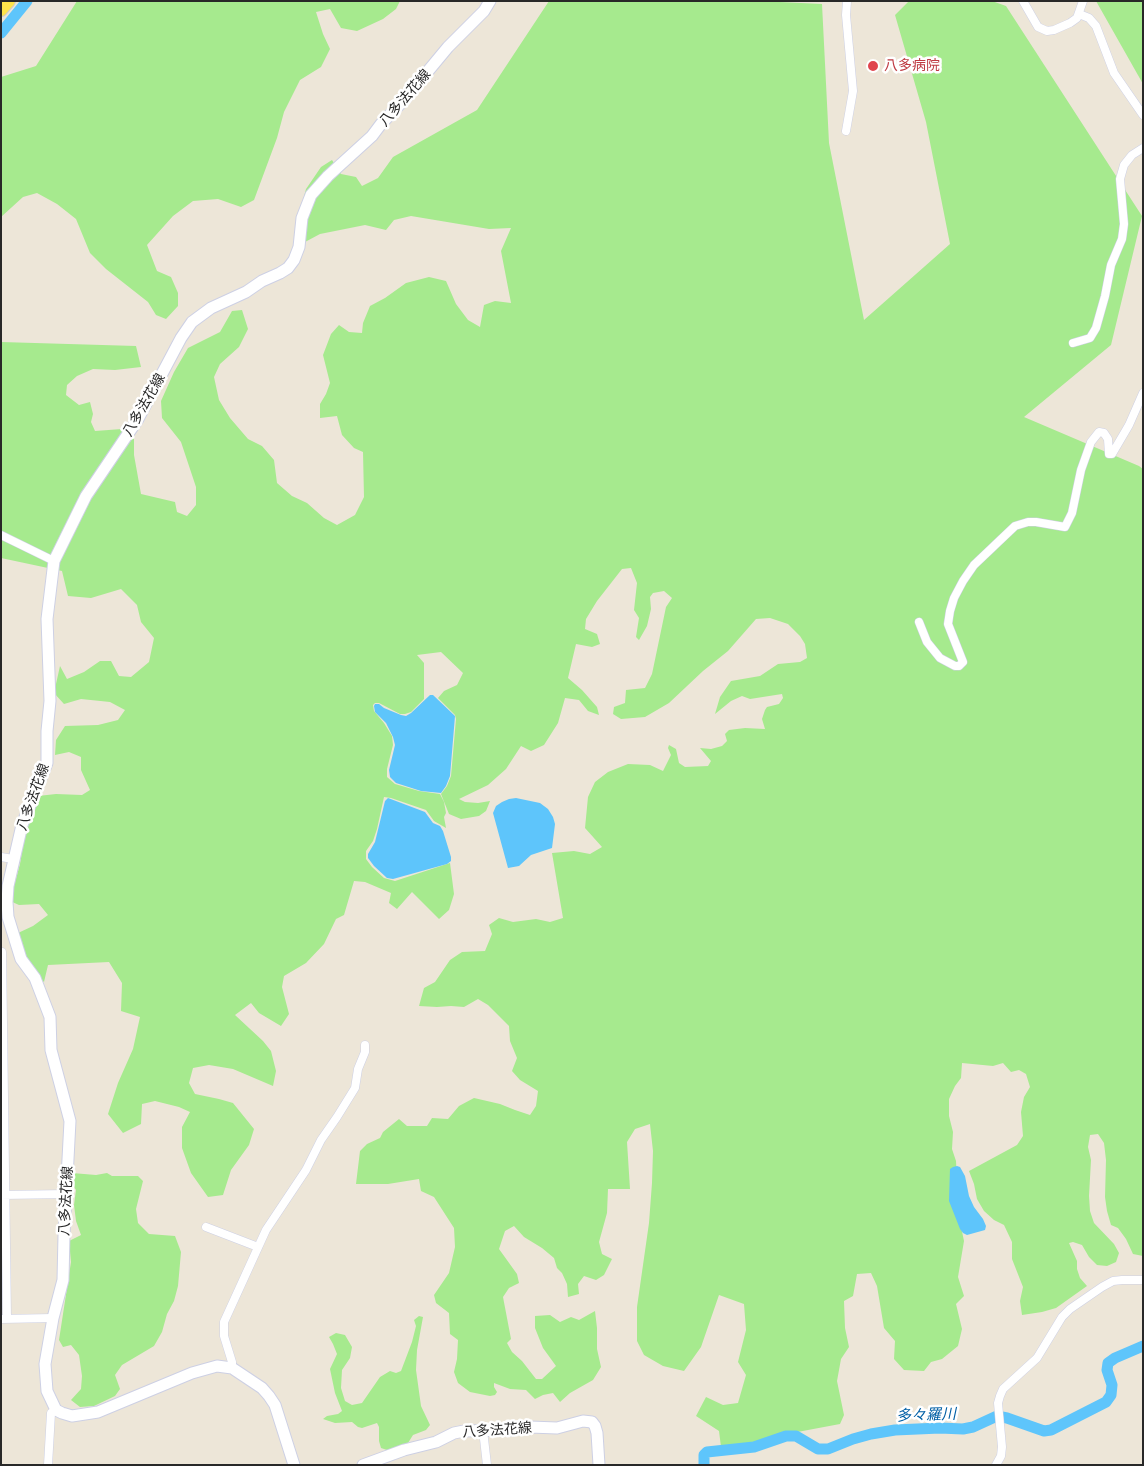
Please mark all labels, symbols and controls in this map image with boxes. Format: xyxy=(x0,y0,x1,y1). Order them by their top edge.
place label: 八多病院 xyxy=(884,58,940,74)
marker: 八多病院 xyxy=(866,59,880,73)
street label: 八多法花線 xyxy=(376,66,434,130)
street label: 八多法花線 xyxy=(119,370,169,440)
street label: 八多法花線 xyxy=(13,761,53,833)
street label: 八多法花線 xyxy=(56,1166,76,1236)
water label: 多々羅川 xyxy=(896,1405,956,1425)
street label: 八多法花線 xyxy=(461,1419,533,1441)

